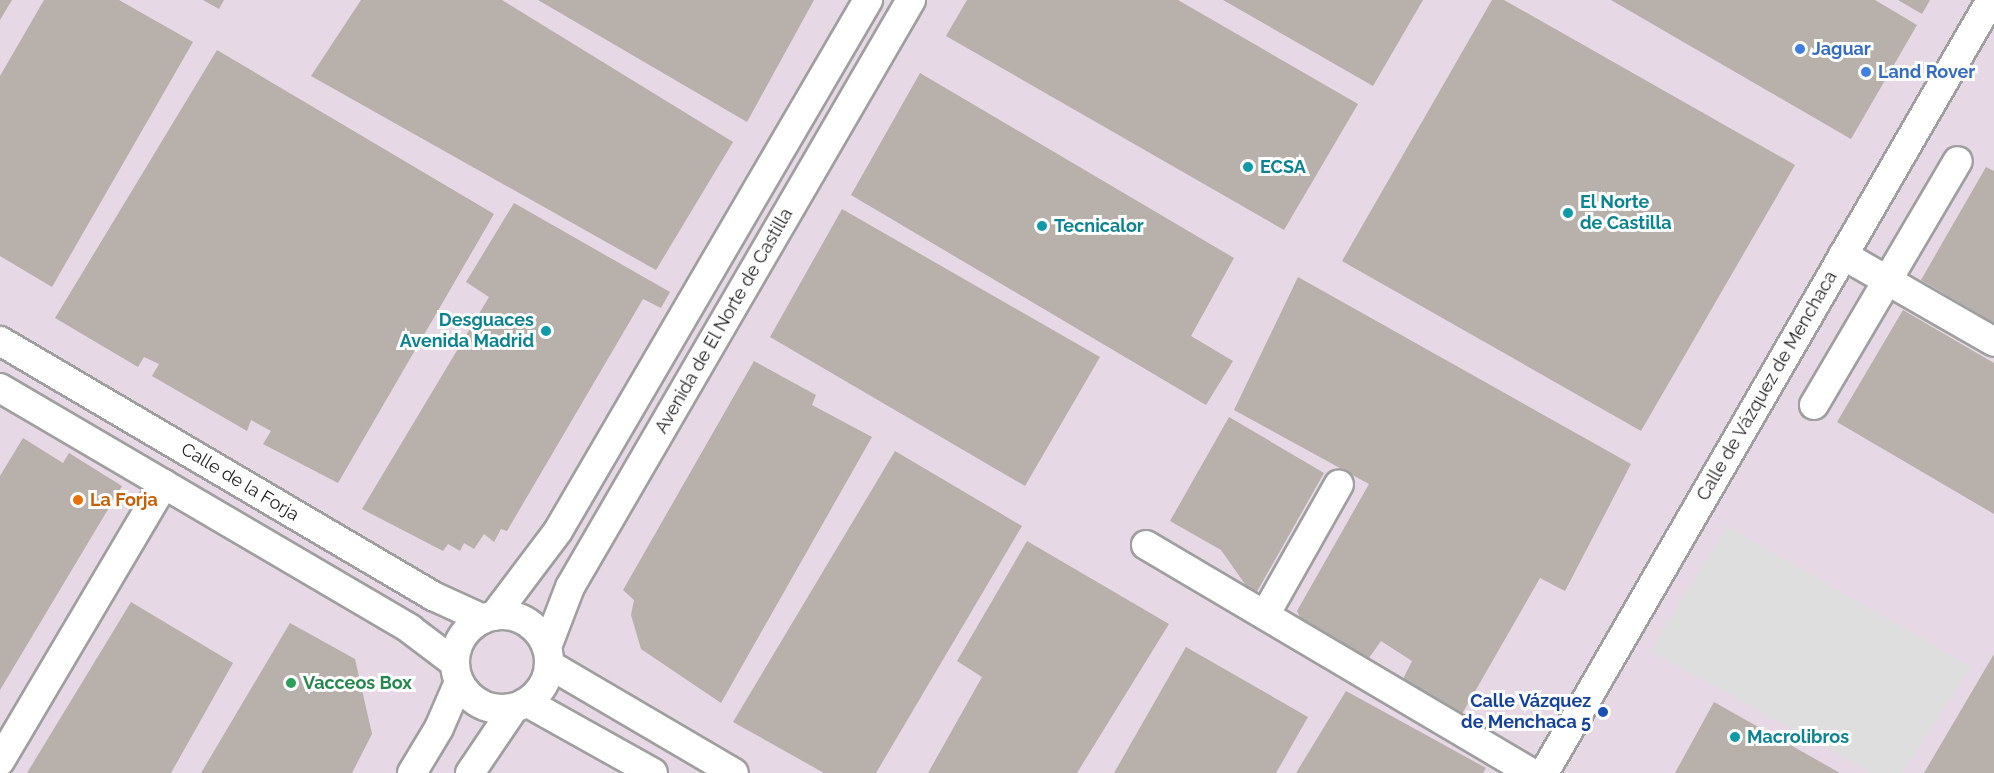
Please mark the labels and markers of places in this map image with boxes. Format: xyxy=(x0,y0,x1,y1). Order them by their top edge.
place label: Jaguar xyxy=(1812,38,1871,60)
marker: Jaguar xyxy=(1793,42,1807,56)
place label: Land Rover xyxy=(1878,61,1975,83)
marker: Land Rover xyxy=(1859,65,1873,79)
place label: ECSA xyxy=(1260,156,1306,178)
marker: ECSA xyxy=(1241,160,1255,174)
place label: El Norte de Castilla xyxy=(1580,192,1671,234)
marker: El Norte de Castilla xyxy=(1561,206,1575,220)
place label: Tecnicalor xyxy=(1054,215,1144,237)
marker: Tecnicalor xyxy=(1035,219,1049,233)
place label: Desguaces Avenida Madrid xyxy=(400,310,534,352)
marker: Desguaces Avenida Madrid xyxy=(539,324,553,338)
place label: La Forja xyxy=(90,489,158,511)
marker: La Forja xyxy=(71,493,85,507)
place label: Vacceos Box xyxy=(303,672,412,694)
marker: Vacceos Box xyxy=(284,676,298,690)
place label: Calle Vázquez de Menchaca 5 xyxy=(1461,691,1591,734)
marker: Calle Vázquez de Menchaca 5 xyxy=(1596,705,1610,719)
place label: Macrolibros xyxy=(1747,726,1849,748)
marker: Macrolibros xyxy=(1728,730,1742,744)

